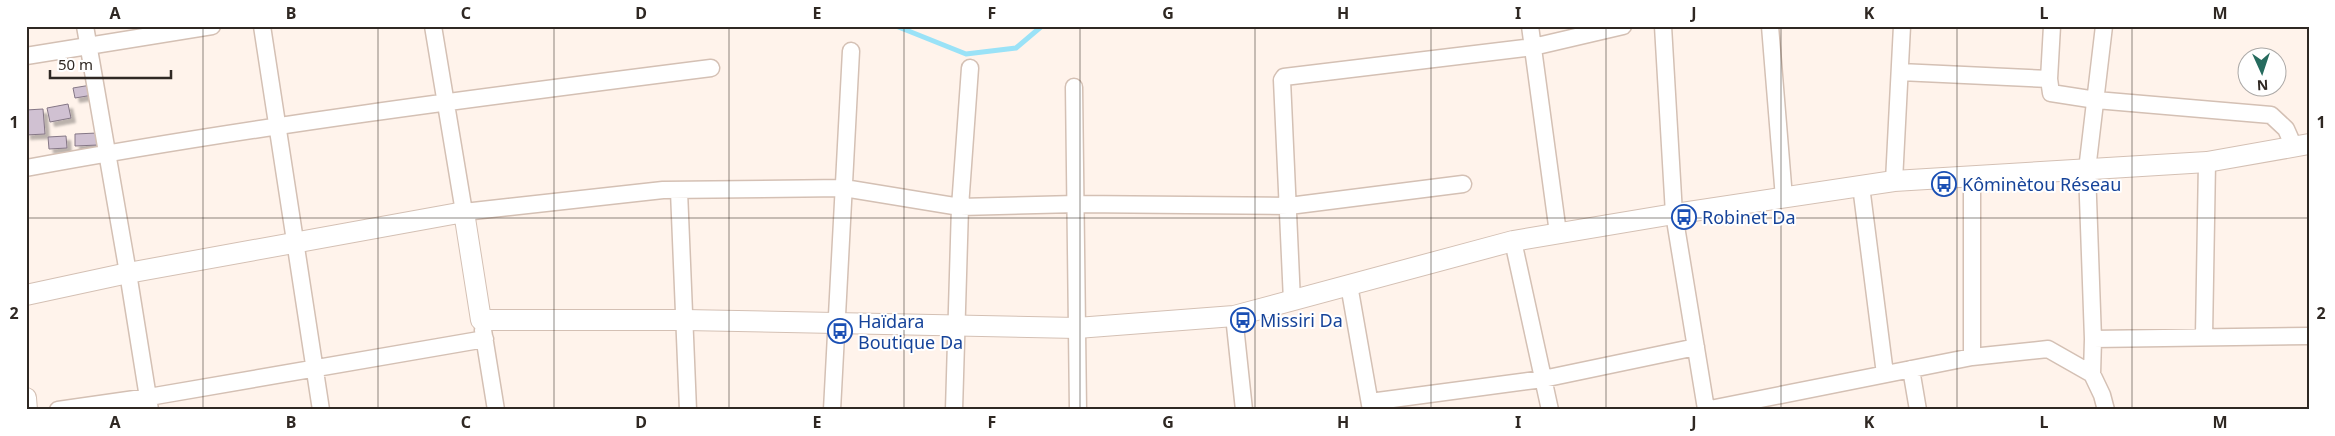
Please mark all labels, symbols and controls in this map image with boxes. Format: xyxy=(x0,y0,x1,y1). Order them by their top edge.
text: A xyxy=(109,2,121,24)
text: B xyxy=(286,2,296,24)
text: C xyxy=(461,2,471,24)
text: D xyxy=(635,2,647,24)
text: E xyxy=(813,2,822,24)
text: F xyxy=(988,2,996,24)
text: G xyxy=(1162,2,1174,24)
text: H xyxy=(1337,2,1349,24)
text: I xyxy=(1515,2,1521,24)
text: J xyxy=(1689,2,1697,24)
text: K xyxy=(1864,2,1875,24)
text: L xyxy=(2040,2,2049,24)
text: M xyxy=(2212,2,2228,24)
scale bar xyxy=(50,48,171,80)
north arrow xyxy=(2238,48,2288,98)
text: 50 m xyxy=(58,54,93,74)
text: N xyxy=(2257,76,2269,95)
text: 1 xyxy=(9,111,19,133)
text: 1 xyxy=(2316,111,2326,133)
bus stop icon: Kôminètou Réseau xyxy=(1931,171,1957,197)
place label: Kôminètou Réseau xyxy=(1962,172,2121,196)
bus stop icon: Robinet Da xyxy=(1671,204,1697,230)
place label: Robinet Da xyxy=(1702,205,1796,229)
text: 2 xyxy=(9,302,19,324)
text: 2 xyxy=(2316,302,2326,324)
bus stop icon: Missiri Da xyxy=(1230,307,1256,333)
place label: Missiri Da xyxy=(1260,308,1343,332)
place label: Haïdara Boutique Da xyxy=(858,309,963,354)
bus stop icon: Haïdara Boutique Da xyxy=(827,318,853,344)
text: A xyxy=(109,411,121,433)
text: B xyxy=(286,411,296,433)
text: C xyxy=(461,411,471,433)
text: D xyxy=(635,411,647,433)
text: E xyxy=(813,411,822,433)
text: F xyxy=(988,411,996,433)
text: G xyxy=(1162,411,1174,433)
text: H xyxy=(1337,411,1349,433)
text: I xyxy=(1515,411,1521,433)
text: J xyxy=(1689,411,1697,433)
text: K xyxy=(1864,411,1875,433)
text: L xyxy=(2040,411,2049,433)
text: M xyxy=(2212,411,2228,433)

